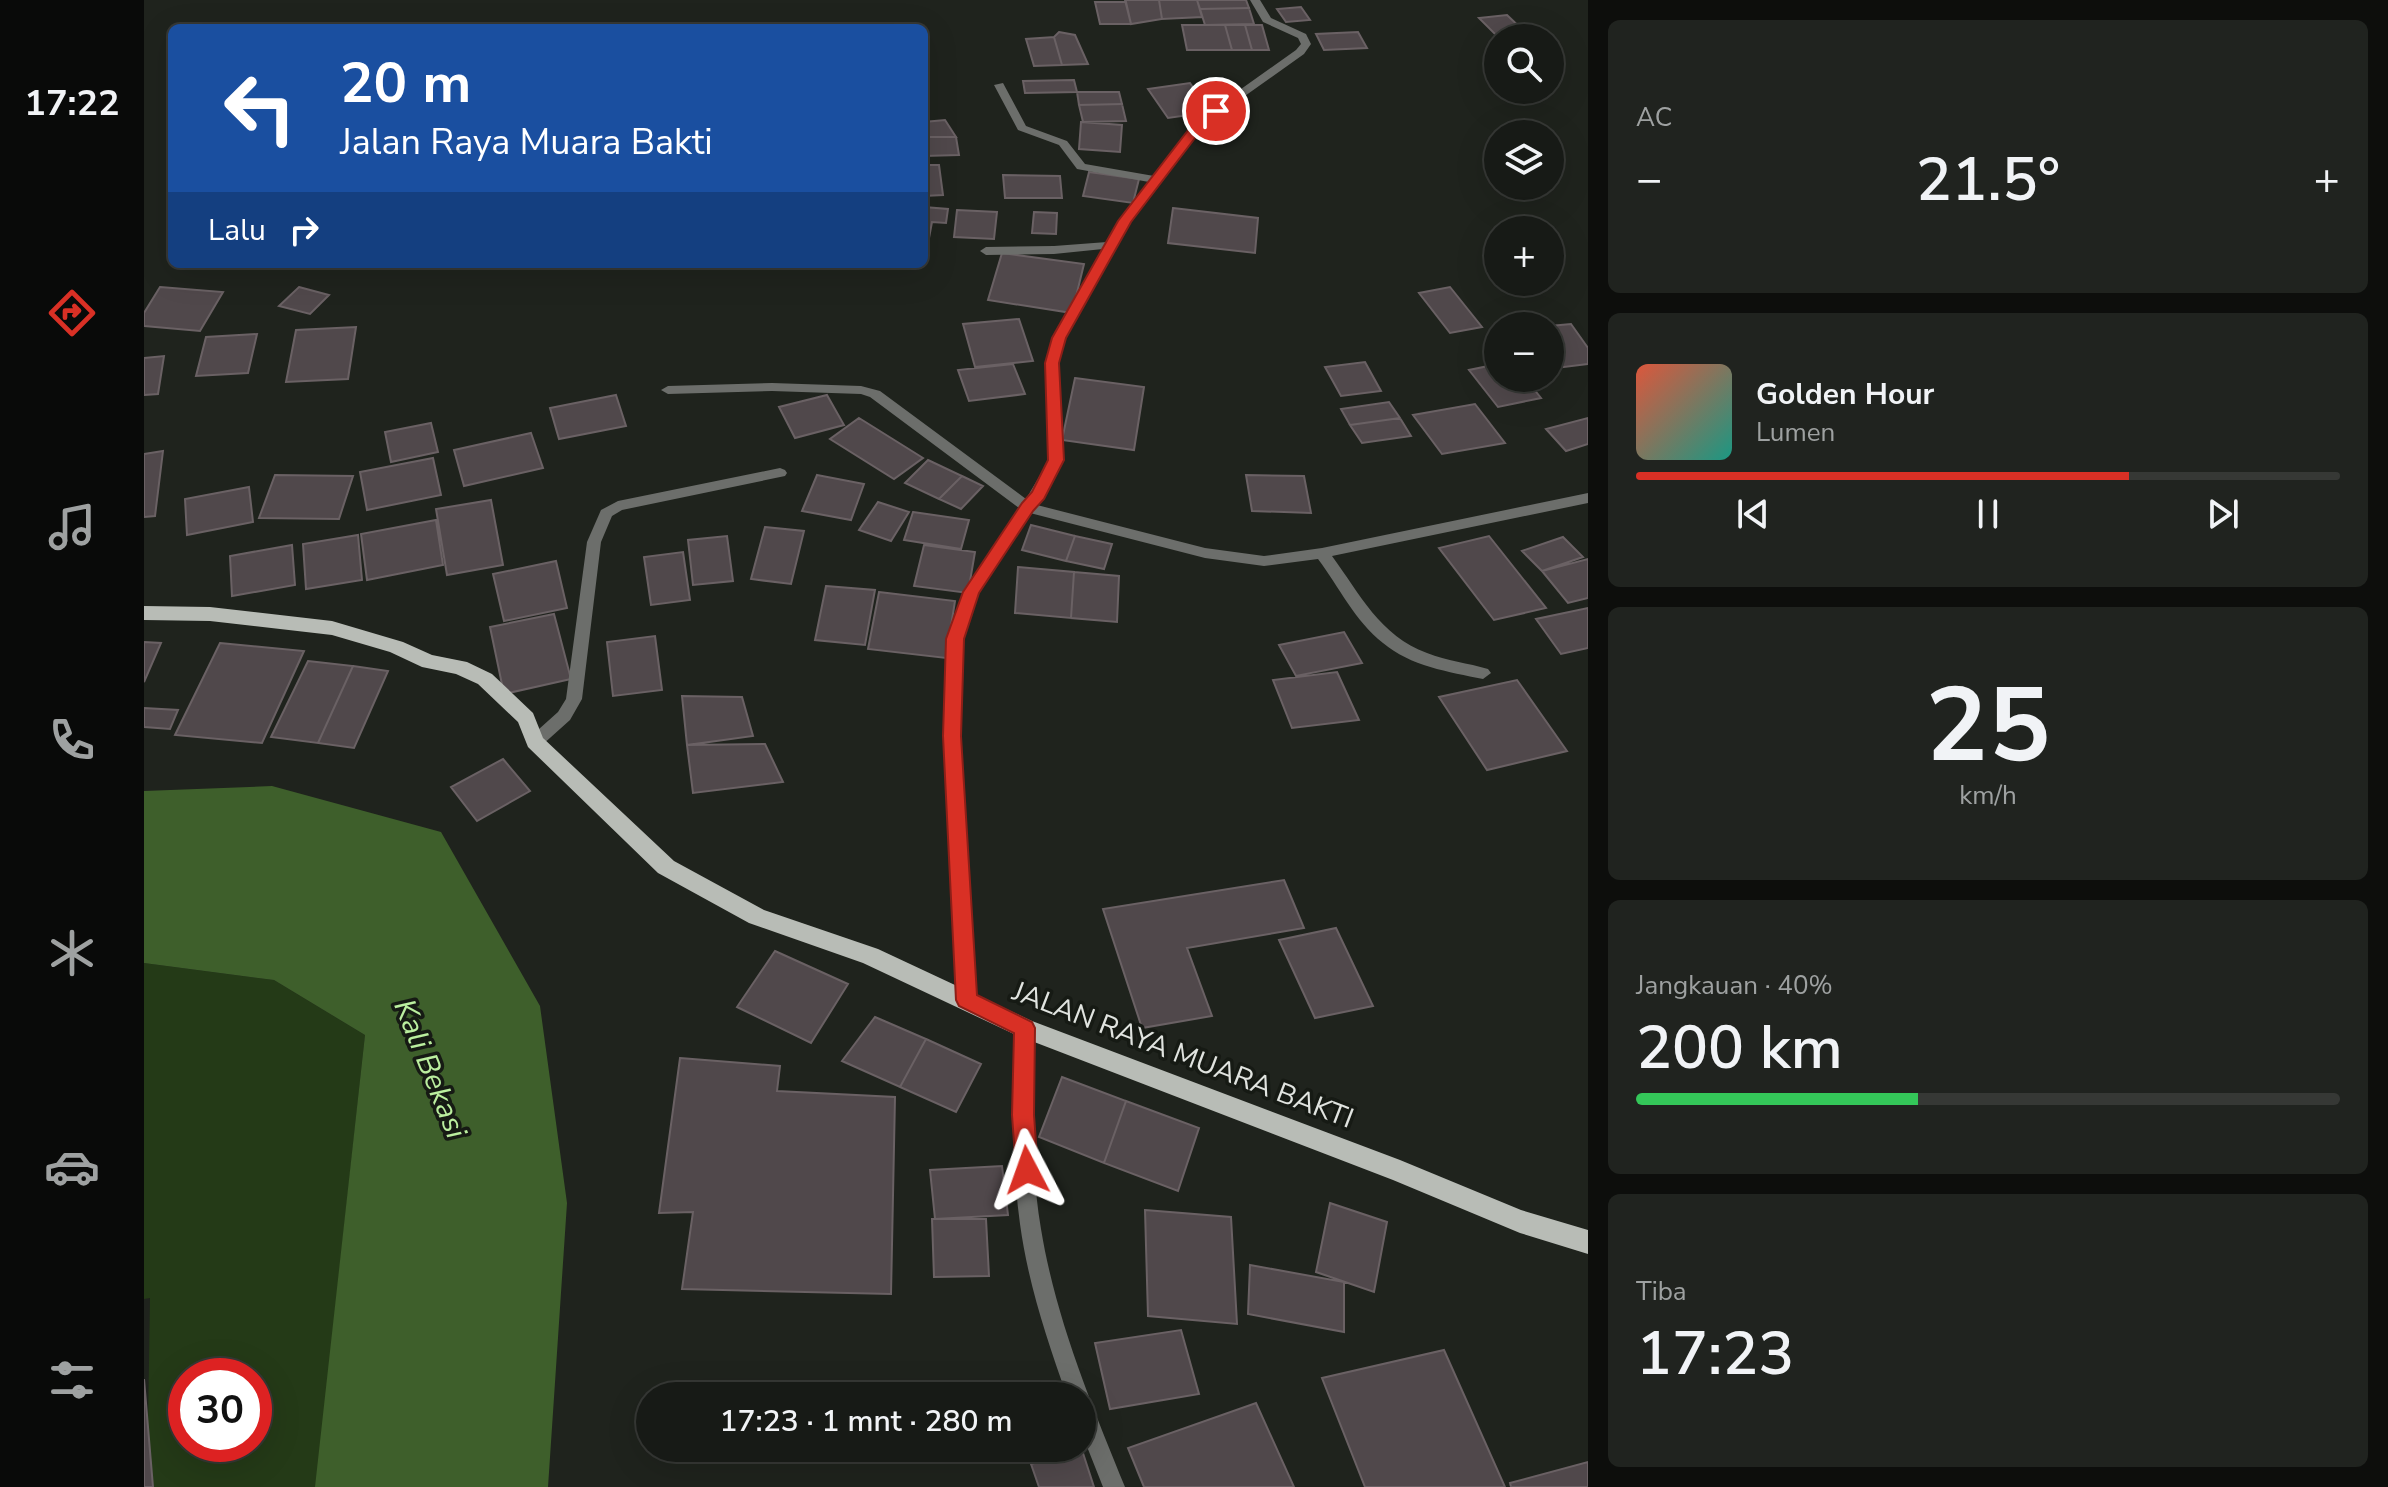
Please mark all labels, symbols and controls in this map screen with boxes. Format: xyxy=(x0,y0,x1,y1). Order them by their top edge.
map controls xyxy=(1484,24,1564,392)
button: search xyxy=(1484,24,1564,104)
text: 20 m xyxy=(340,45,471,122)
icon: left xyxy=(208,56,312,160)
pin xyxy=(1182,77,1250,145)
text: 17:22 xyxy=(24,79,120,128)
icon: arrive xyxy=(1194,89,1238,133)
text: AC xyxy=(1636,100,1672,135)
text: Jalan Raya Muara Bakti xyxy=(340,118,713,167)
button: layers xyxy=(1484,120,1564,200)
text: 21.5° xyxy=(1916,139,2060,221)
text: − xyxy=(1636,150,1662,210)
text: + xyxy=(2314,150,2340,210)
icon: right xyxy=(282,208,326,252)
text: Lalu xyxy=(208,210,266,251)
button: + xyxy=(1484,216,1564,296)
icon: directions xyxy=(44,285,100,341)
button: − xyxy=(1484,312,1564,392)
text: Golden Hour xyxy=(1756,374,1934,415)
text: Lumen xyxy=(1756,415,1835,450)
icon: previous xyxy=(1731,492,1775,536)
icon: pause xyxy=(1966,492,2010,536)
icon: next xyxy=(2201,492,2245,536)
icon: music xyxy=(44,499,100,555)
text: 25 xyxy=(1926,655,2050,797)
icon: phone xyxy=(44,712,100,768)
text: km/h xyxy=(1959,778,2017,813)
icon: climate xyxy=(44,925,100,981)
text: Jangkauan · 40% xyxy=(1636,968,1833,1003)
street label: JALAN RAYA MUARA BAKTI xyxy=(1006,972,1359,1138)
water label: Kali Bekasi xyxy=(384,993,477,1146)
text: 200 km xyxy=(1636,1007,1843,1089)
position arrow xyxy=(985,1128,1069,1212)
icon: car xyxy=(44,1139,100,1195)
text: Tiba xyxy=(1636,1274,1687,1309)
text: 17:23 xyxy=(1636,1313,1794,1395)
icon: filters xyxy=(44,1352,100,1408)
speed limit sign: 30 xyxy=(168,1358,272,1462)
text: 17:23 · 1 mnt · 280 m xyxy=(720,1401,1012,1442)

